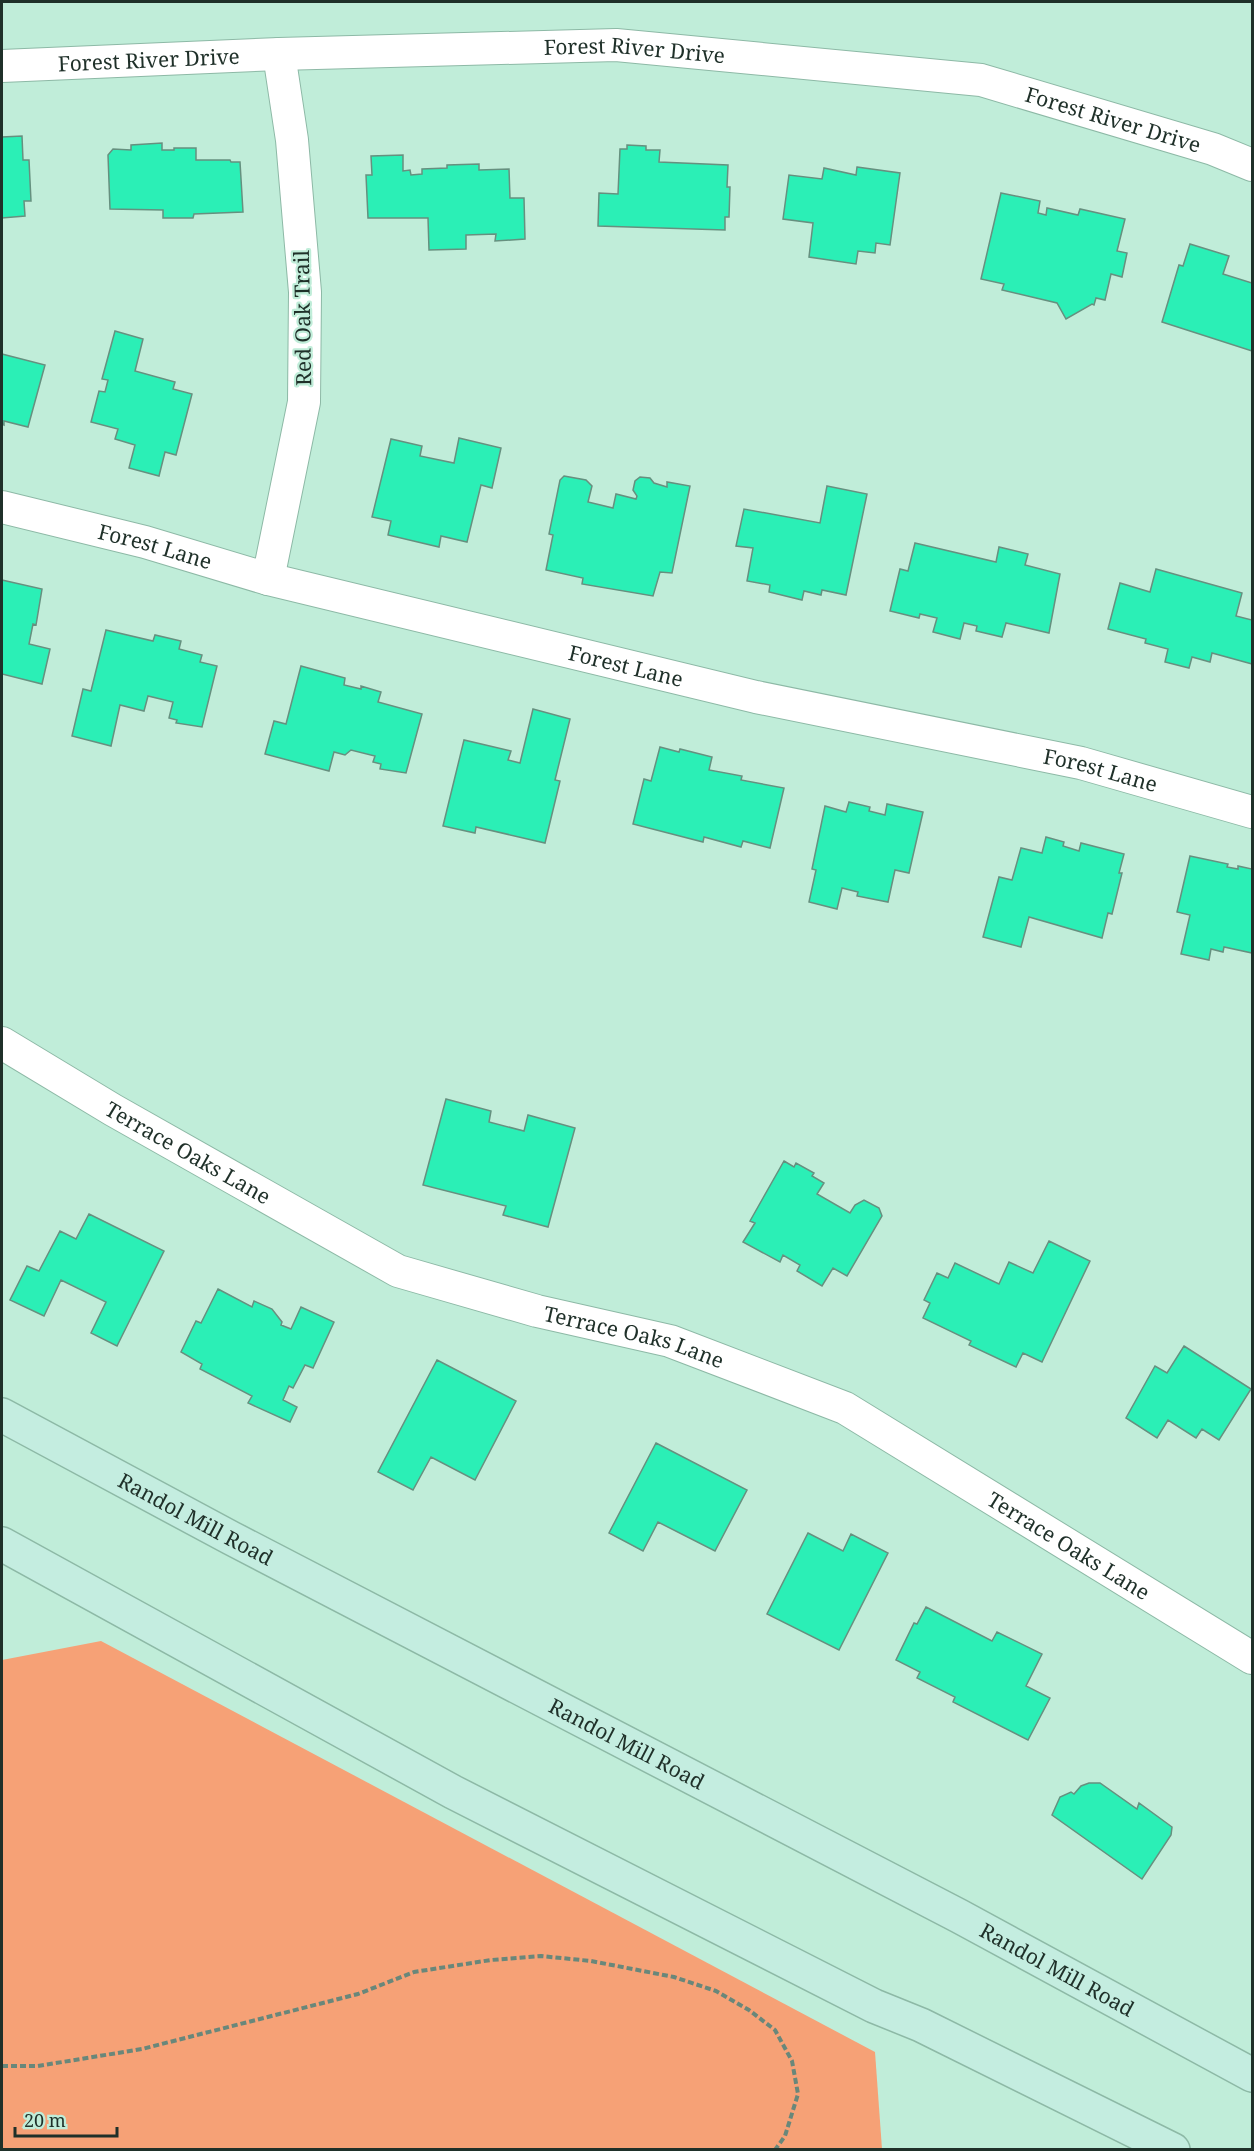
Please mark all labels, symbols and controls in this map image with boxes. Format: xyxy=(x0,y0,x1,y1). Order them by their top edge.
street label: Forest River Drive xyxy=(543,31,726,69)
street label: Forest River Drive xyxy=(57,42,240,78)
street label: Forest River Drive xyxy=(1022,80,1204,159)
street label: Red Oak Trail xyxy=(287,249,317,386)
street label: Forest Lane xyxy=(95,517,215,575)
street label: Forest Lane xyxy=(566,638,686,693)
street label: Forest Lane xyxy=(1041,742,1161,798)
street label: Terrace Oaks Lane xyxy=(100,1095,276,1210)
street label: Terrace Oaks Lane xyxy=(541,1299,728,1374)
street label: Randol Mill Road xyxy=(114,1466,278,1572)
street label: Terrace Oaks Lane xyxy=(982,1485,1155,1606)
street label: Randol Mill Road xyxy=(544,1692,710,1796)
street label: Randol Mill Road xyxy=(975,1916,1139,2023)
scale bar xyxy=(15,2100,117,2138)
text: 20 m xyxy=(24,2108,66,2132)

